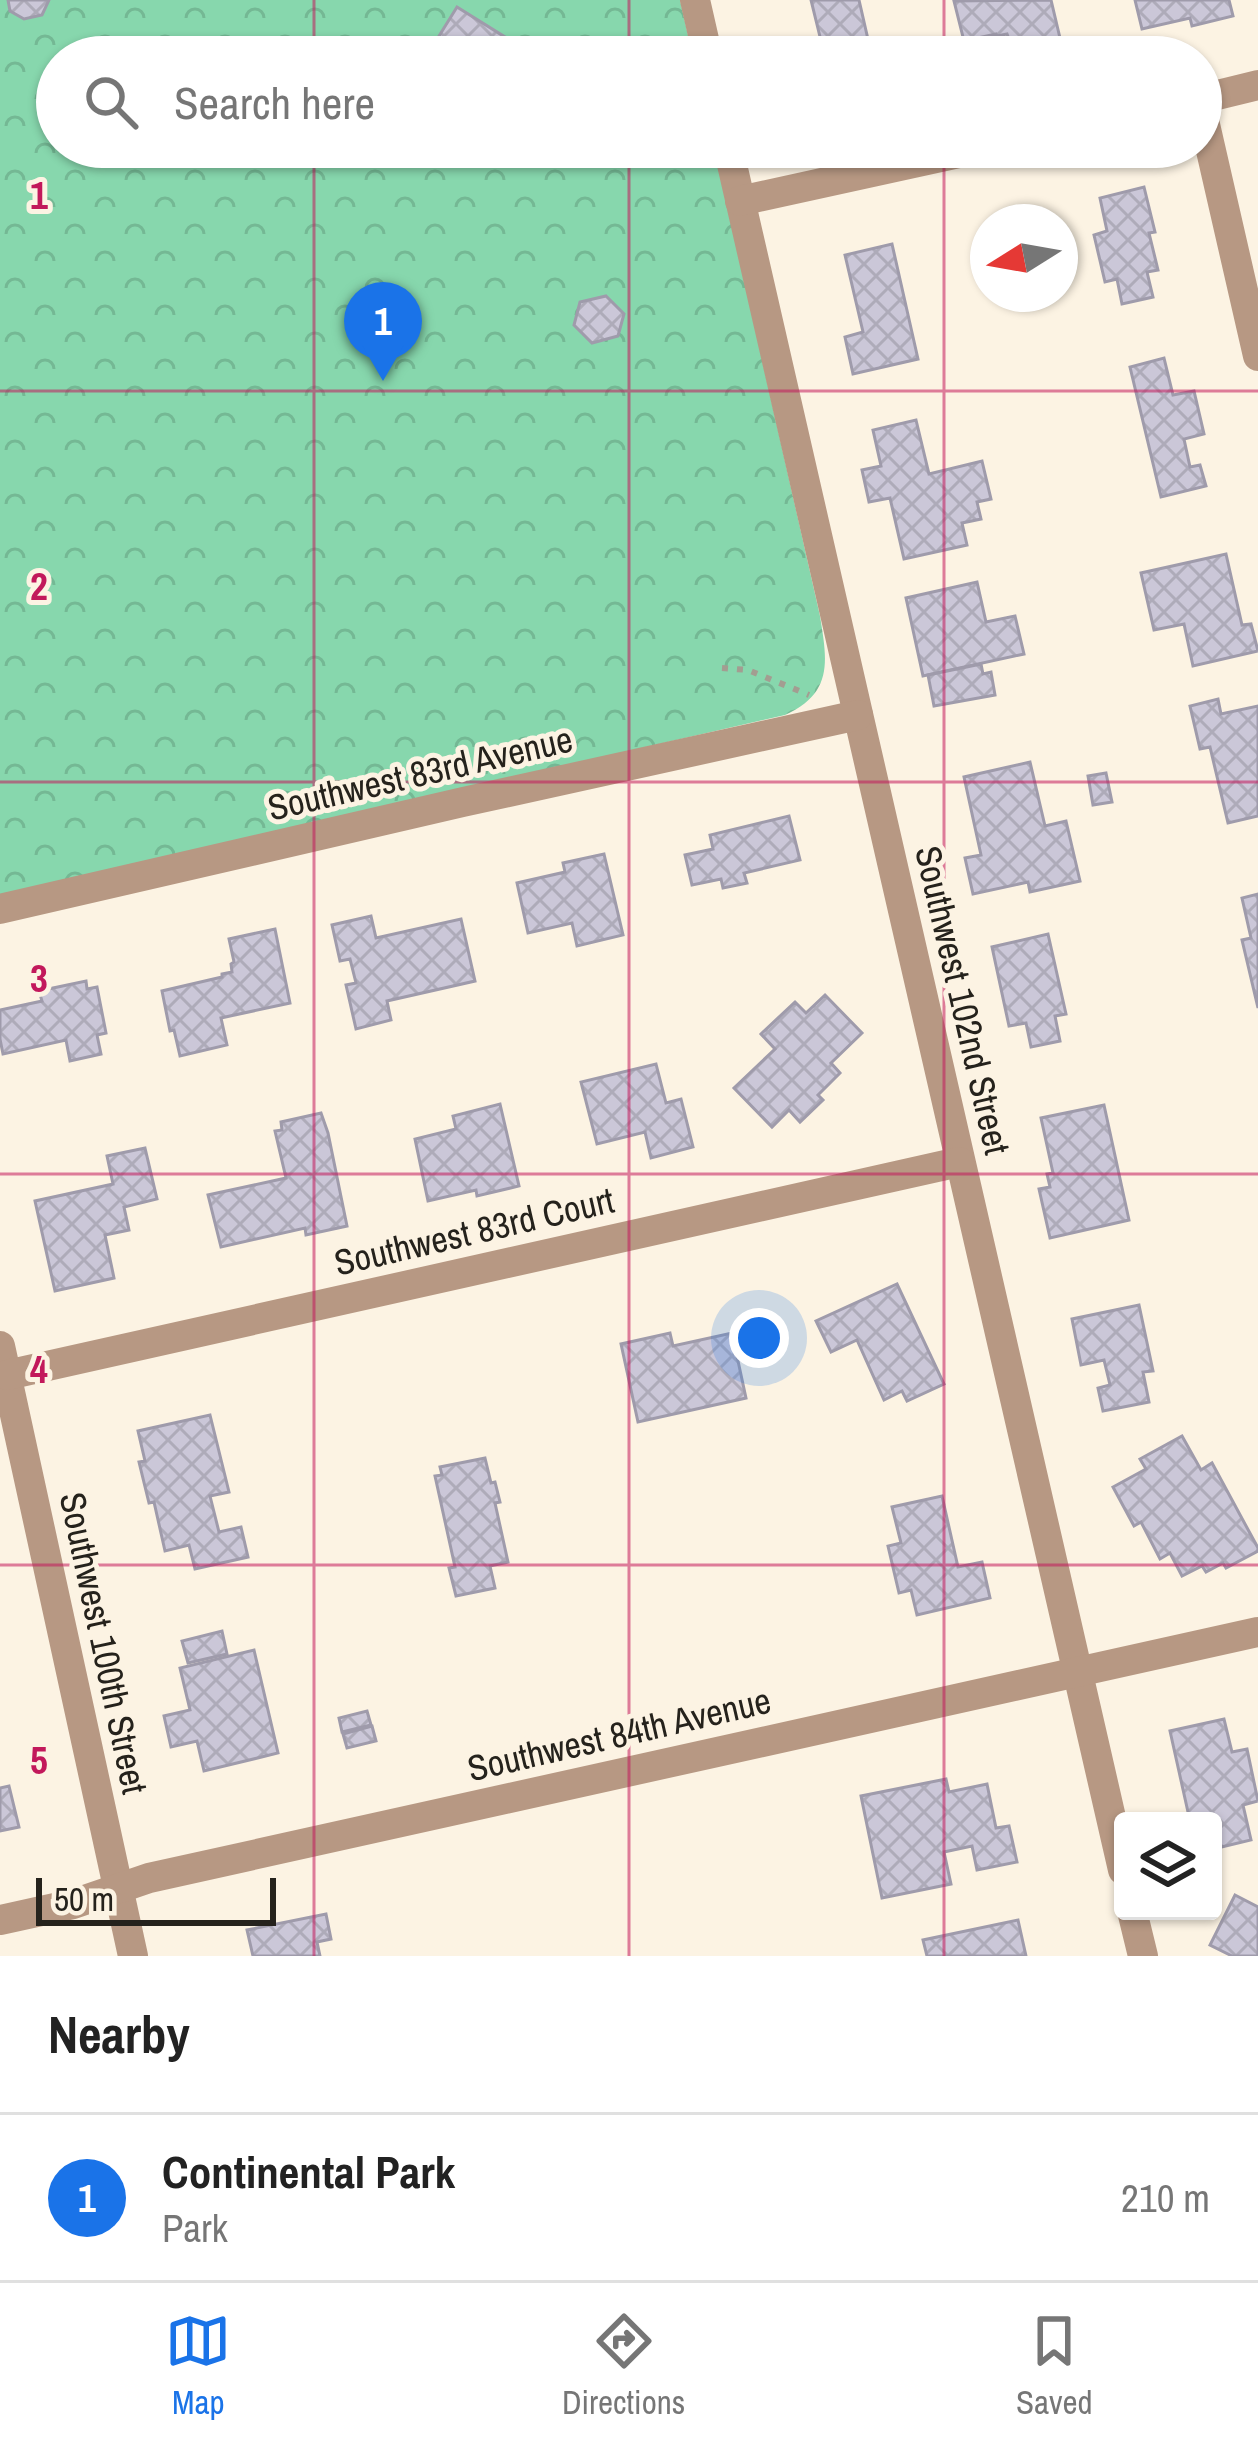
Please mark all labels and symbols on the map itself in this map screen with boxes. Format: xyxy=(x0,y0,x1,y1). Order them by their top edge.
text: 1 xyxy=(30,169,48,221)
north arrow xyxy=(970,204,1078,312)
pin: 1 xyxy=(344,282,422,381)
text: 2 xyxy=(30,560,48,612)
street label: Southwest 83rd Avenue xyxy=(263,715,577,831)
street label: Southwest 102nd Street xyxy=(904,841,1022,1159)
text: 3 xyxy=(30,952,48,1004)
street label: Southwest 83rd Court xyxy=(329,1175,619,1287)
your location xyxy=(729,1308,789,1368)
text: 4 xyxy=(30,1343,48,1395)
street label: Southwest 100th Street xyxy=(49,1488,159,1798)
street label: Southwest 84th Avenue xyxy=(463,1676,775,1792)
text: 5 xyxy=(30,1734,48,1786)
scale bar xyxy=(36,1872,276,1925)

